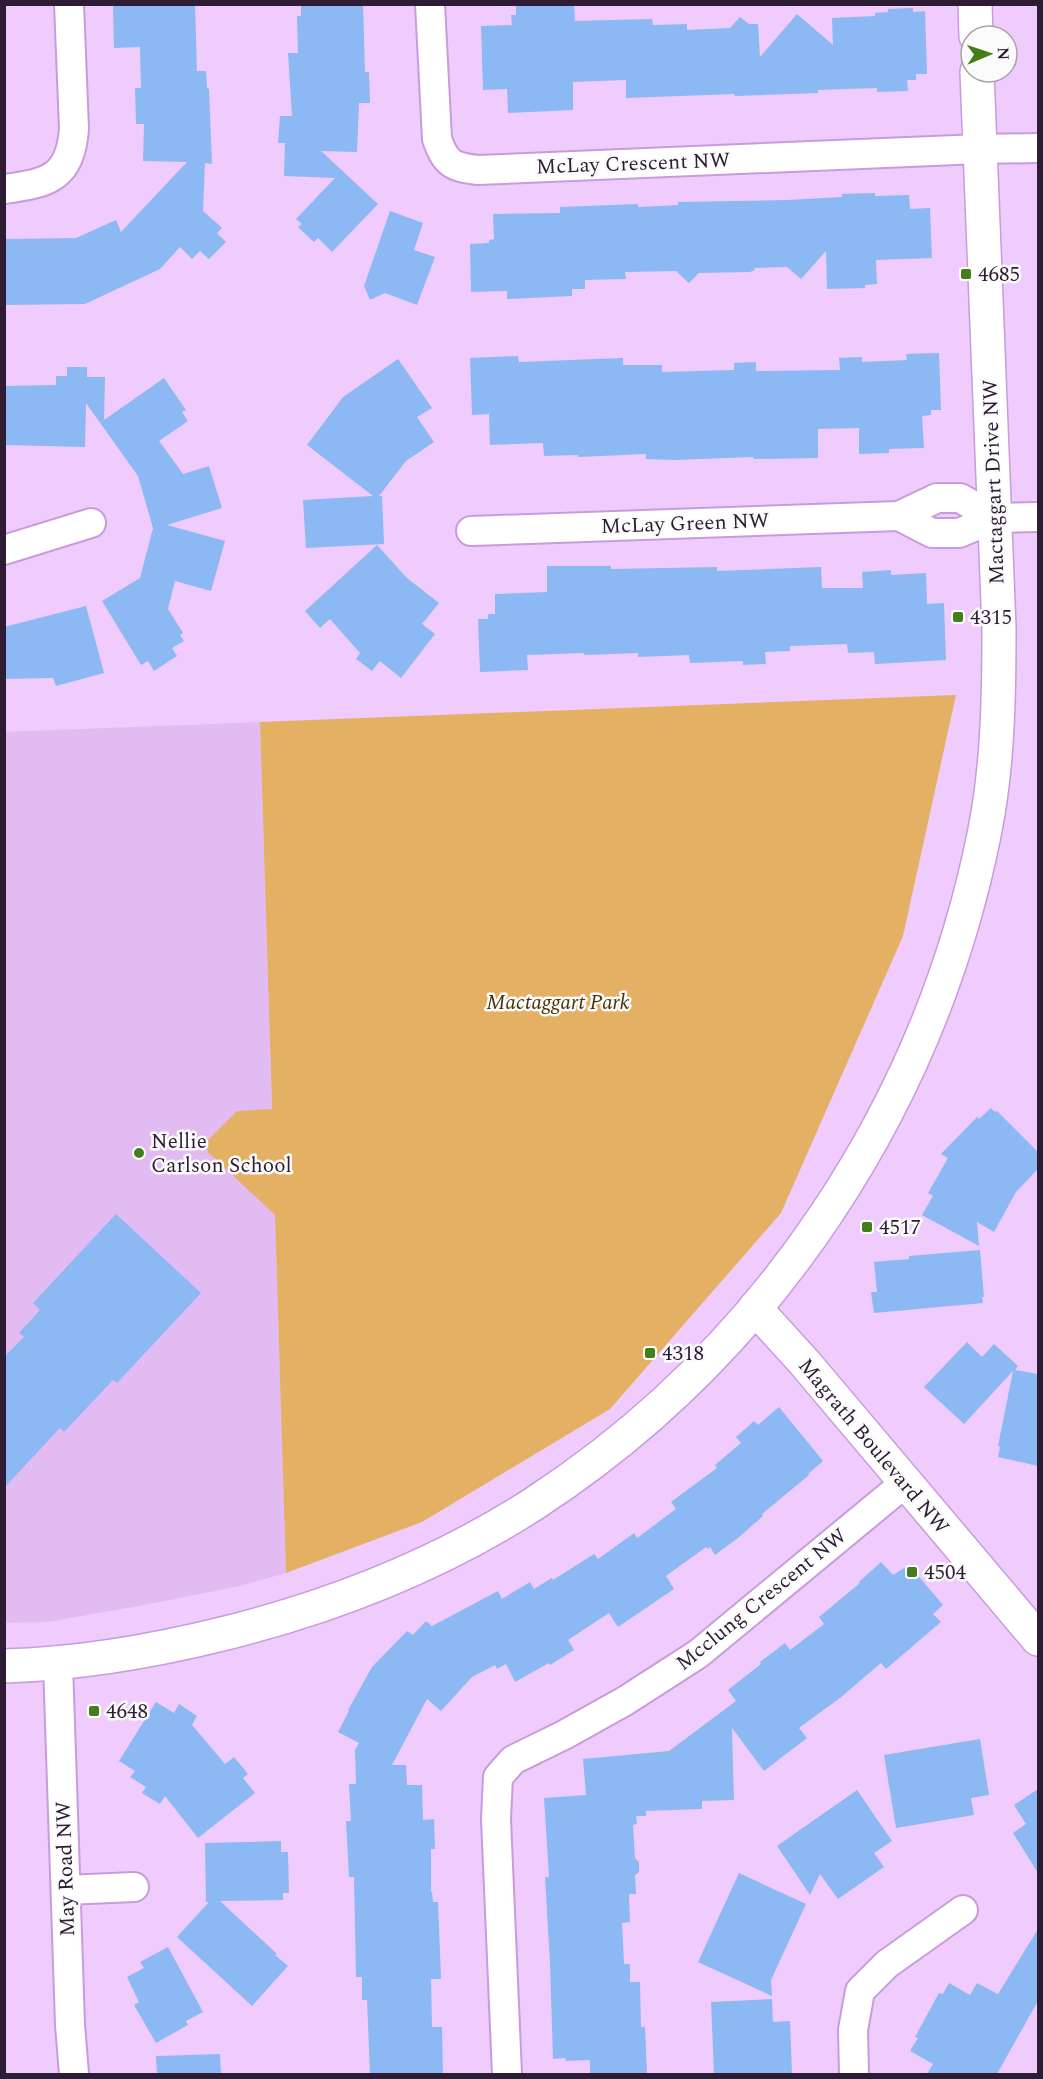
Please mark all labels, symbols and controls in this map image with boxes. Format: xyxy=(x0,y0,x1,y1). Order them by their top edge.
north arrow xyxy=(959,24,1019,84)
text: N xyxy=(991,47,1015,60)
street label: McLay Crescent NW xyxy=(535,145,731,183)
place label: 4685 xyxy=(978,259,1020,291)
marker: 4685 xyxy=(959,267,973,281)
street label: Mactaggart Drive NW xyxy=(974,378,1014,585)
street label: McLay Green NW xyxy=(600,505,770,543)
place label: 4315 xyxy=(970,602,1012,634)
marker: 4315 xyxy=(951,610,965,624)
park label: Mactaggart Park xyxy=(486,987,630,1019)
place label: Nellie Carlson School xyxy=(151,1126,292,1182)
marker: Nellie Carlson School xyxy=(132,1146,146,1160)
place label: 4517 xyxy=(879,1212,921,1244)
marker: 4517 xyxy=(860,1220,874,1234)
place label: 4318 xyxy=(662,1338,704,1370)
marker: 4318 xyxy=(643,1346,657,1360)
street label: Magrath Boulevard NW xyxy=(790,1351,957,1542)
street label: Mcclung Crescent NW xyxy=(669,1520,854,1679)
place label: 4504 xyxy=(924,1557,966,1589)
marker: 4504 xyxy=(905,1565,919,1579)
place label: 4648 xyxy=(106,1696,148,1728)
marker: 4648 xyxy=(87,1704,101,1718)
street label: May Road NW xyxy=(48,1800,84,1937)

